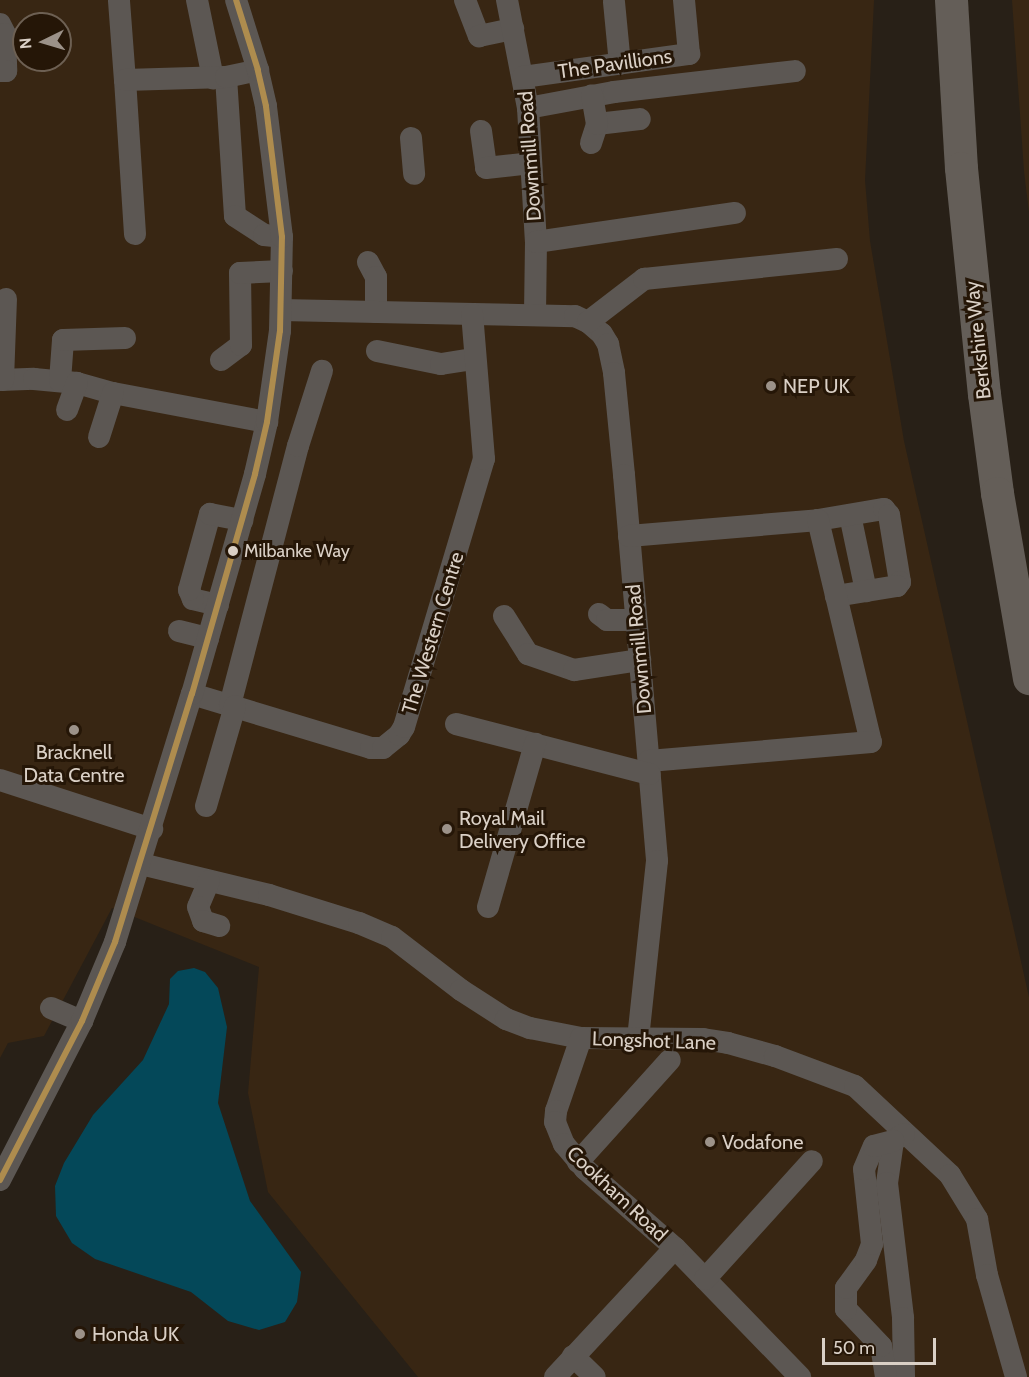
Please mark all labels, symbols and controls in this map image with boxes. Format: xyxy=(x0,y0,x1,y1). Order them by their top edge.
north arrow xyxy=(12,12,72,72)
text: N xyxy=(16,37,36,50)
street label: The Pavillions xyxy=(557,44,673,84)
street label: Downmill Road xyxy=(513,90,547,222)
street label: Berkshire Way xyxy=(960,280,996,400)
place label: NEP UK xyxy=(783,374,850,398)
marker: NEP UK xyxy=(764,379,778,393)
place label: Milbanke Way xyxy=(244,540,350,562)
marker: Milbanke Way xyxy=(227,545,239,557)
street label: The Western Centre xyxy=(397,549,469,717)
street label: Downmill Road xyxy=(621,583,657,715)
marker: Bracknell Data Centre xyxy=(67,723,81,737)
place label: Bracknell Data Centre xyxy=(24,740,124,787)
place label: Royal Mail Delivery Office xyxy=(459,806,585,853)
marker: Royal Mail Delivery Office xyxy=(440,822,454,836)
street label: Longshot Lane xyxy=(592,1027,716,1055)
place label: Vodafone xyxy=(722,1130,803,1154)
marker: Vodafone xyxy=(703,1135,717,1149)
street label: Cookham Road xyxy=(562,1141,672,1247)
place label: Honda UK xyxy=(92,1322,179,1346)
scale bar xyxy=(825,1326,939,1364)
marker: Honda UK xyxy=(73,1327,87,1341)
text: 50 m xyxy=(833,1337,875,1359)

